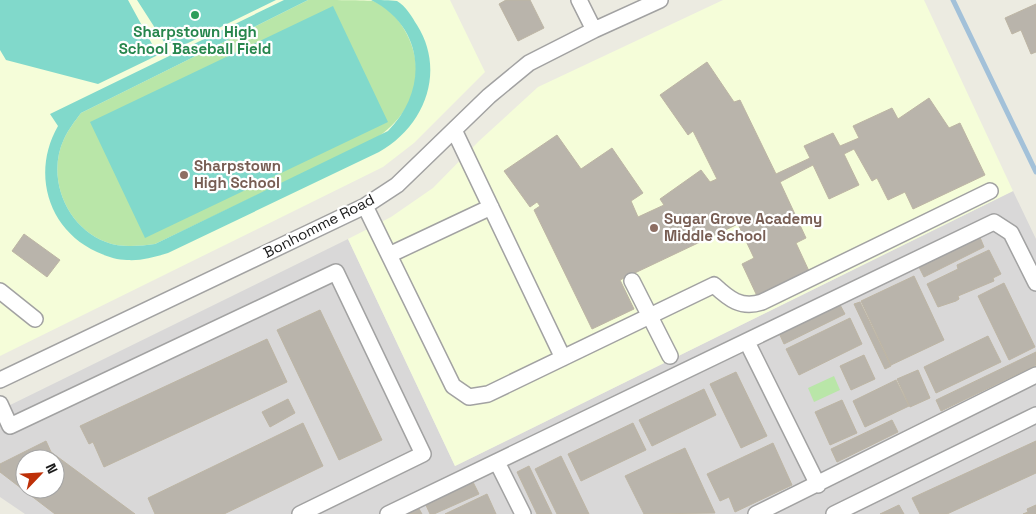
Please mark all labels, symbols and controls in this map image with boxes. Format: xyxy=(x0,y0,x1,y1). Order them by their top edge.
marker: Sharpstown High School Baseball Field xyxy=(189,9,201,21)
place label: Sharpstown High School Baseball Field xyxy=(119,22,271,58)
place label: Sharpstown High School xyxy=(194,156,281,192)
marker: Sharpstown High School xyxy=(178,169,190,181)
street label: Bonhomme Road xyxy=(260,189,378,262)
place label: Sugar Grove Academy Middle School xyxy=(664,209,822,245)
marker: Sugar Grove Academy Middle School xyxy=(648,222,660,234)
north arrow xyxy=(15,449,65,499)
text: N xyxy=(42,460,62,477)

